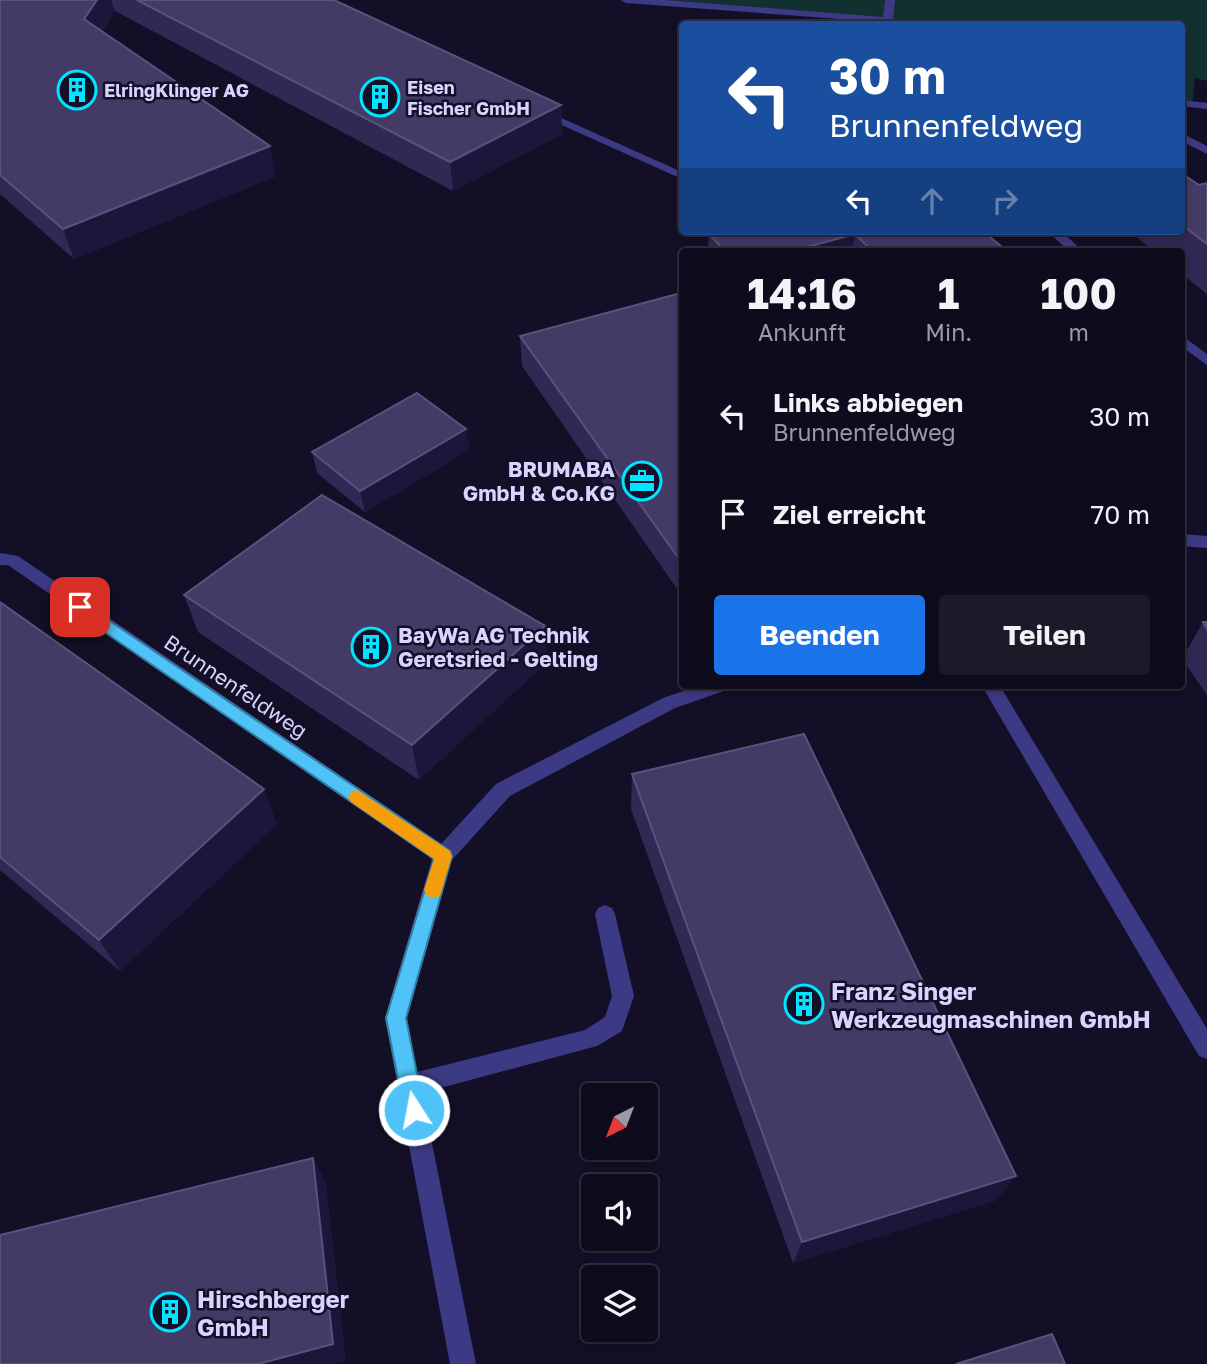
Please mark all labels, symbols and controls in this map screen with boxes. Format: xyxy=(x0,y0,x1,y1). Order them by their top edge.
text: 30 m xyxy=(829,46,946,105)
icon: left xyxy=(714,49,805,140)
building icon: ElringKlinger AG xyxy=(56,69,98,111)
building icon: Eisen Fischer GmbH xyxy=(359,76,401,118)
place label: Eisen Fischer GmbH xyxy=(407,76,530,119)
place label: ElringKlinger AG xyxy=(104,79,249,101)
text: Brunnenfeldweg xyxy=(829,106,1083,144)
icon: left xyxy=(840,182,878,220)
icon: ahead xyxy=(913,182,951,220)
icon: right xyxy=(986,182,1024,220)
text: 14:16 xyxy=(747,268,857,318)
text: 1 xyxy=(938,268,960,318)
text: 100 xyxy=(1040,268,1117,318)
text: Ankunft xyxy=(758,318,846,346)
text: Min. xyxy=(925,318,972,346)
text: m xyxy=(1068,318,1089,346)
text: Links abbiegen xyxy=(773,387,963,418)
icon: left xyxy=(714,397,752,435)
text: 30 m xyxy=(1089,401,1150,432)
text: Brunnenfeldweg xyxy=(773,418,956,446)
place label: BRUMABA GmbH & Co.KG xyxy=(463,456,615,506)
office icon: BRUMABA GmbH & Co.KG xyxy=(621,460,663,502)
icon: arrive xyxy=(714,495,752,533)
text: Ziel erreicht xyxy=(773,499,926,530)
text: 70 m xyxy=(1091,499,1150,530)
pin xyxy=(50,577,110,637)
icon: arrive xyxy=(61,588,99,626)
button: Beenden xyxy=(714,595,925,675)
button: Teilen xyxy=(939,595,1150,675)
place label: BayWa AG Technik Geretsried - Gelting xyxy=(398,622,598,672)
building icon: BayWa AG Technik Geretsried - Gelting xyxy=(350,626,392,668)
street label: Brunnenfeldweg xyxy=(160,629,312,743)
place label: Franz Singer Werkzeugmaschinen GmbH xyxy=(831,976,1151,1033)
building icon: Franz Singer Werkzeugmaschinen GmbH xyxy=(783,983,825,1025)
position arrow xyxy=(377,1073,451,1147)
north arrow xyxy=(581,1083,658,1160)
map controls xyxy=(581,1083,658,1342)
button: sound xyxy=(581,1174,658,1251)
button: layers xyxy=(581,1265,658,1342)
place label: Hirschberger GmbH xyxy=(197,1284,349,1341)
building icon: Hirschberger GmbH xyxy=(149,1291,191,1333)

